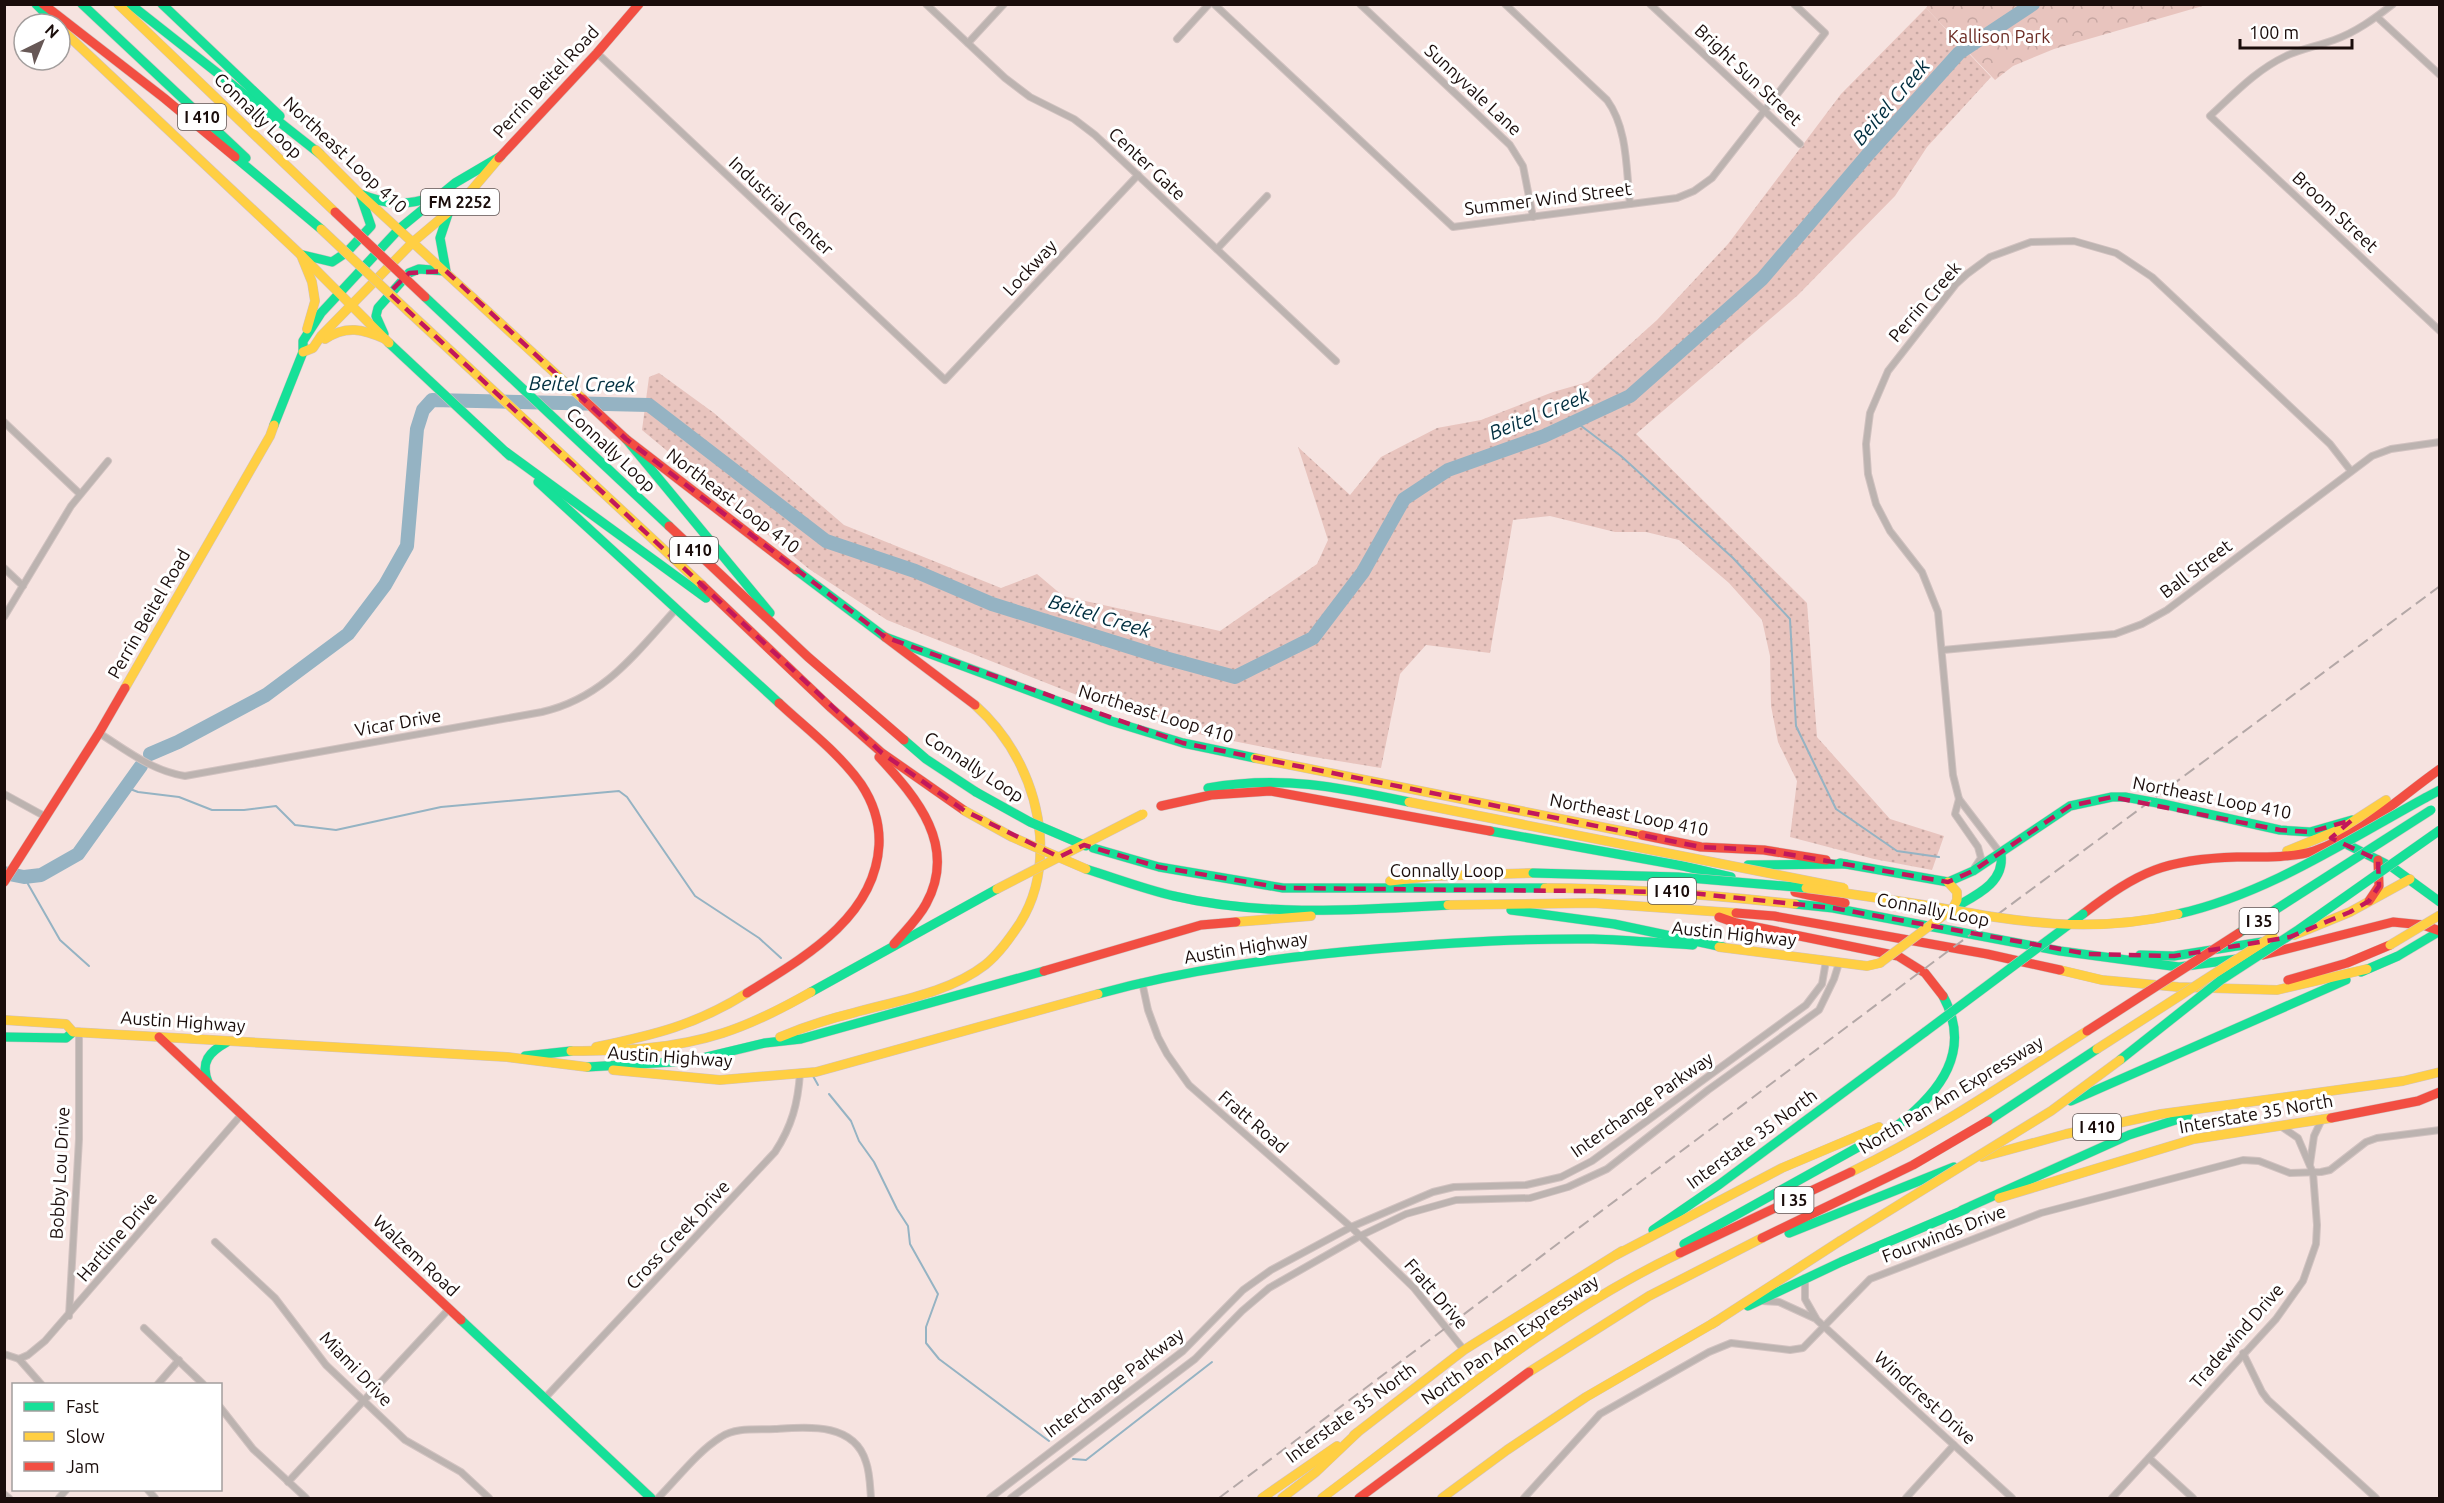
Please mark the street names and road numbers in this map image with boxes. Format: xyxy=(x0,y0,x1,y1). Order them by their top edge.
street label: Bright Sun Street xyxy=(1691,20,1806,129)
street label: Perrin Beitel Road xyxy=(488,21,602,141)
street label: Sunnyvale Lane xyxy=(1421,39,1526,139)
street label: Connally Loop xyxy=(211,68,307,162)
street label: Northeast Loop 410 xyxy=(280,92,411,217)
road number: I 410 xyxy=(178,104,226,130)
street label: Center Gate xyxy=(1105,123,1190,204)
street label: Industrial Center xyxy=(726,152,838,259)
street label: Broom Street xyxy=(2289,167,2382,256)
street label: Summer Wind Street xyxy=(1463,178,1633,218)
road number: FM 2252 xyxy=(421,189,499,215)
street label: Lockway xyxy=(998,235,1060,299)
street label: Perrin Creek xyxy=(1884,257,1964,345)
street label: Connally Loop xyxy=(563,403,660,496)
street label: Northeast Loop 410 xyxy=(663,444,804,557)
street label: Ball Street xyxy=(2156,535,2235,602)
road number: I 410 xyxy=(670,537,718,563)
street label: Perrin Beitel Road xyxy=(103,545,193,682)
street label: Northeast Loop 410 xyxy=(1076,680,1236,746)
street label: Vicar Drive xyxy=(353,705,443,739)
street label: Connally Loop xyxy=(921,727,1028,806)
street label: Northeast Loop 410 xyxy=(2131,772,2293,822)
street label: Northeast Loop 410 xyxy=(1548,789,1710,839)
street label: Connally Loop xyxy=(1390,860,1504,880)
road number: I 410 xyxy=(1648,878,1696,904)
street label: Connally Loop xyxy=(1875,888,1991,930)
road number: I 35 xyxy=(2240,908,2278,934)
street label: Austin Highway xyxy=(1671,917,1798,950)
street label: Austin Highway xyxy=(1183,927,1309,967)
street label: Austin Highway xyxy=(120,1007,246,1035)
street label: North Pan Am Expressway xyxy=(1855,1031,2047,1157)
street label: Austin Highway xyxy=(607,1042,733,1070)
street label: Interchange Parkway xyxy=(1567,1047,1717,1161)
street label: Interstate 35 North xyxy=(1682,1084,1820,1192)
street label: Fratt Road xyxy=(1215,1086,1292,1157)
street label: Interstate 35 North xyxy=(2177,1090,2334,1136)
street label: Bobby Lou Drive xyxy=(46,1106,72,1240)
road number: I 410 xyxy=(2073,1114,2121,1140)
street label: Cross Creek Drive xyxy=(622,1176,733,1293)
road number: I 35 xyxy=(1774,1187,1814,1213)
street label: Hartline Drive xyxy=(72,1188,160,1285)
street label: Fourwinds Drive xyxy=(1879,1200,2008,1266)
street label: Walzem Road xyxy=(370,1211,464,1300)
street label: Fratt Drive xyxy=(1401,1254,1473,1332)
street label: North Pan Am Expressway xyxy=(1417,1270,1602,1408)
street label: Tradewind Drive xyxy=(2185,1279,2287,1392)
street label: Interchange Parkway xyxy=(1040,1323,1187,1441)
street label: Miami Drive xyxy=(316,1327,397,1410)
street label: Windcrest Drive xyxy=(1871,1347,1980,1448)
street label: Interstate 35 North xyxy=(1281,1358,1419,1466)

